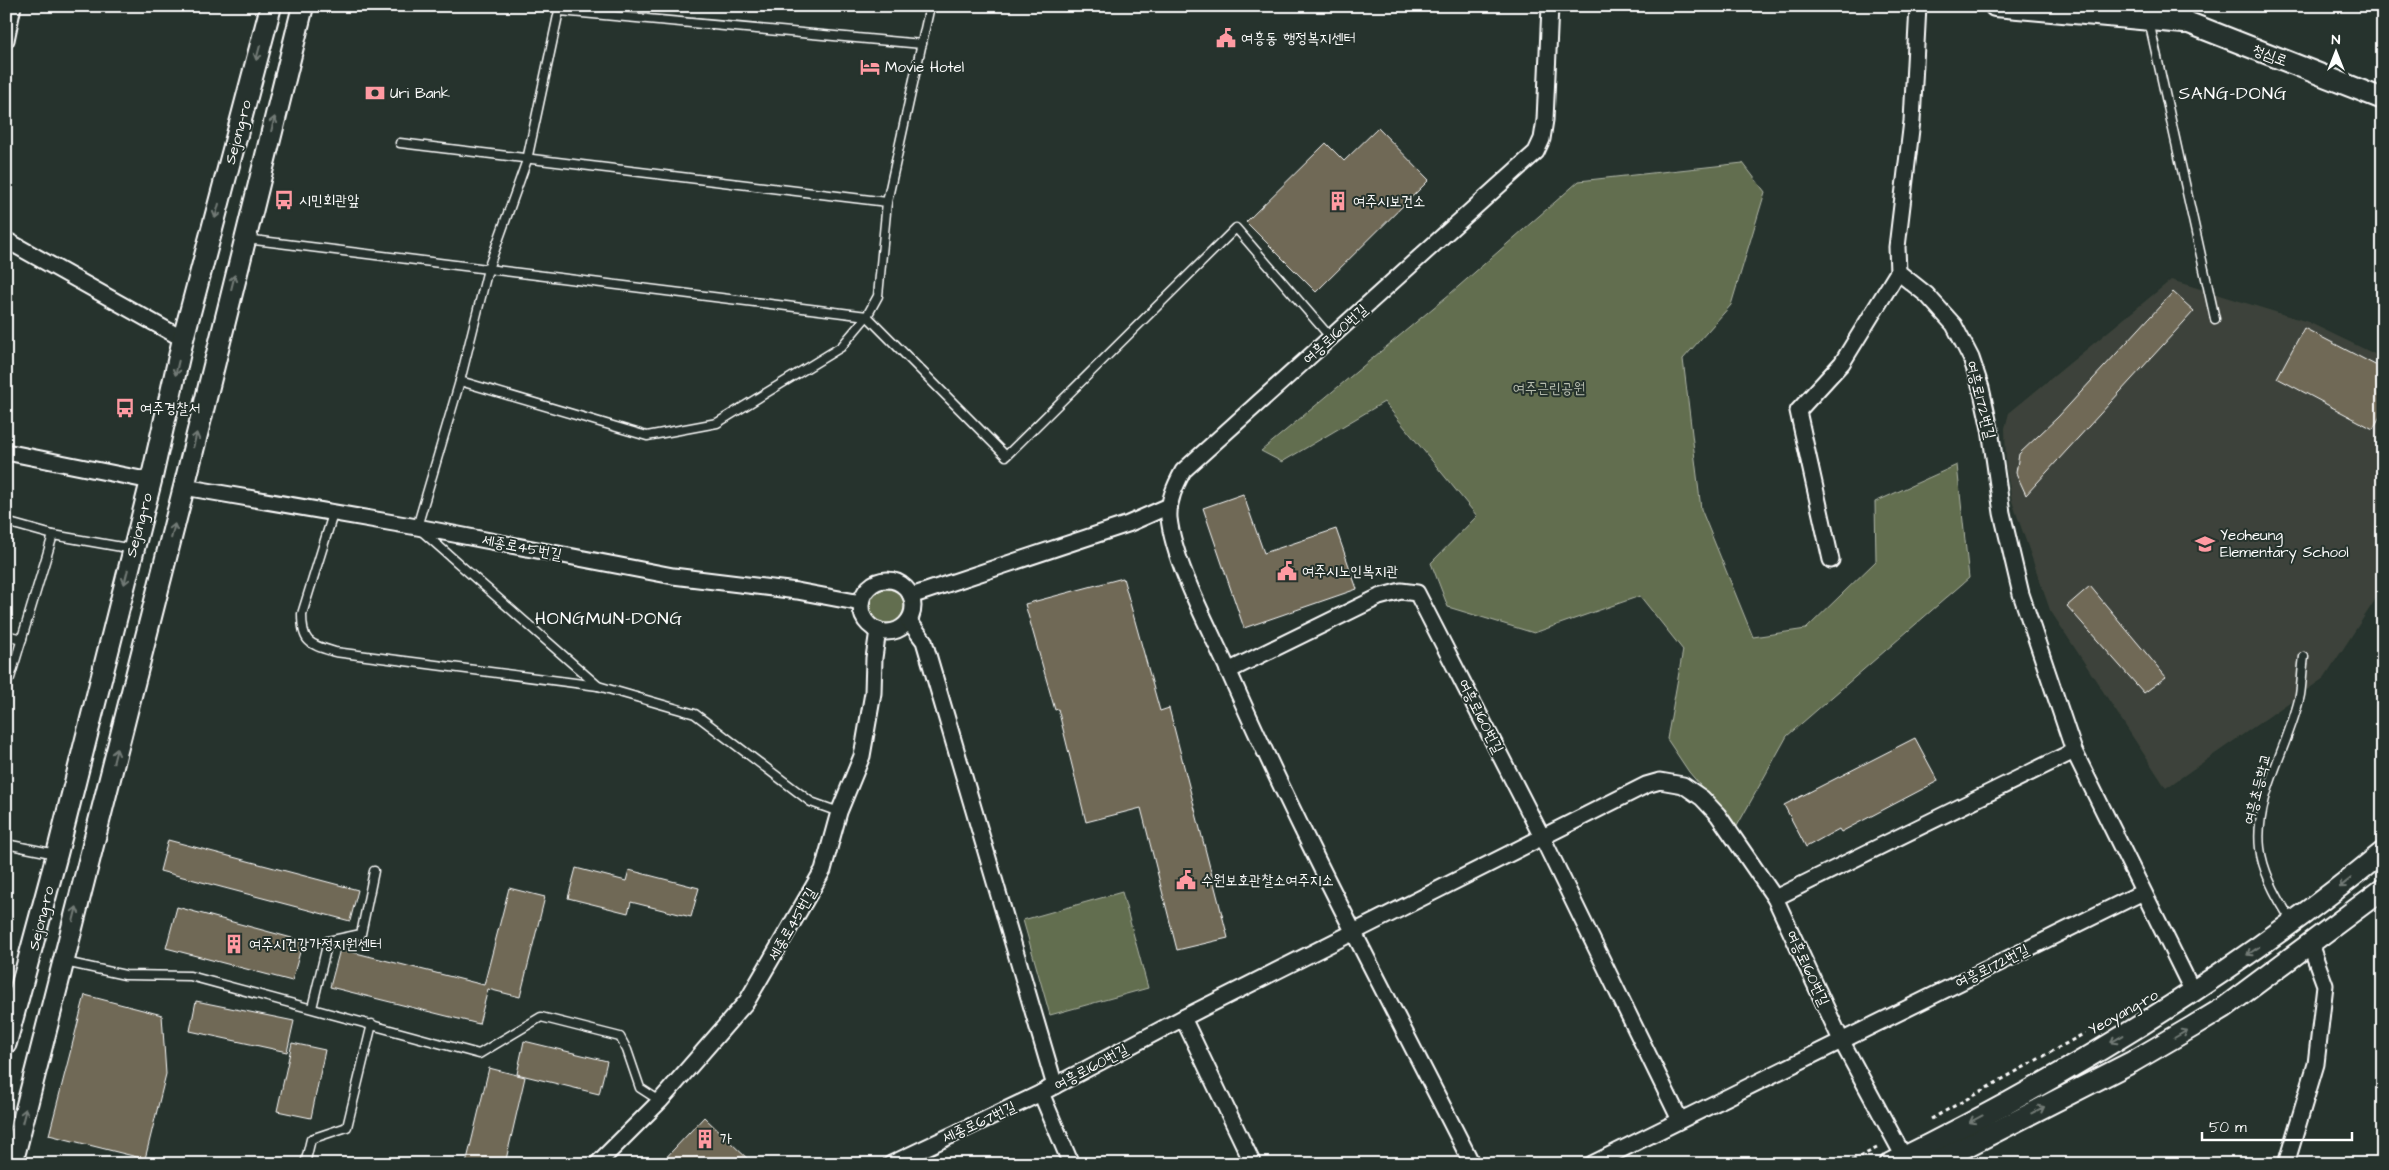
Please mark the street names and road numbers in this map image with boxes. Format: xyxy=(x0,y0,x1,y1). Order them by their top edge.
street label: 청심로 xyxy=(2249,39,2290,72)
street label: Sejong-ro xyxy=(220,97,258,167)
street label: 여흥로160번길 xyxy=(1298,299,1373,369)
street label: 여흥로172번길 xyxy=(1961,359,2000,442)
street label: Sejong-ro xyxy=(121,490,159,560)
street label: 세종로45번길 xyxy=(480,529,564,566)
street label: 여흥로160번길 xyxy=(1453,675,1508,757)
street label: 여흥초등학교 xyxy=(2239,751,2276,827)
street label: Sejong-ro xyxy=(23,883,61,953)
street label: 세종로45번길 xyxy=(763,884,822,965)
street label: 여흥로160번길 xyxy=(1781,927,1834,1009)
street label: 여흥로172번길 xyxy=(1952,939,2033,993)
street label: Yeoyang-ro xyxy=(2084,984,2163,1041)
street label: 여흥로160번길 xyxy=(1050,1039,1132,1096)
street label: 세종로67번길 xyxy=(939,1096,1019,1149)

